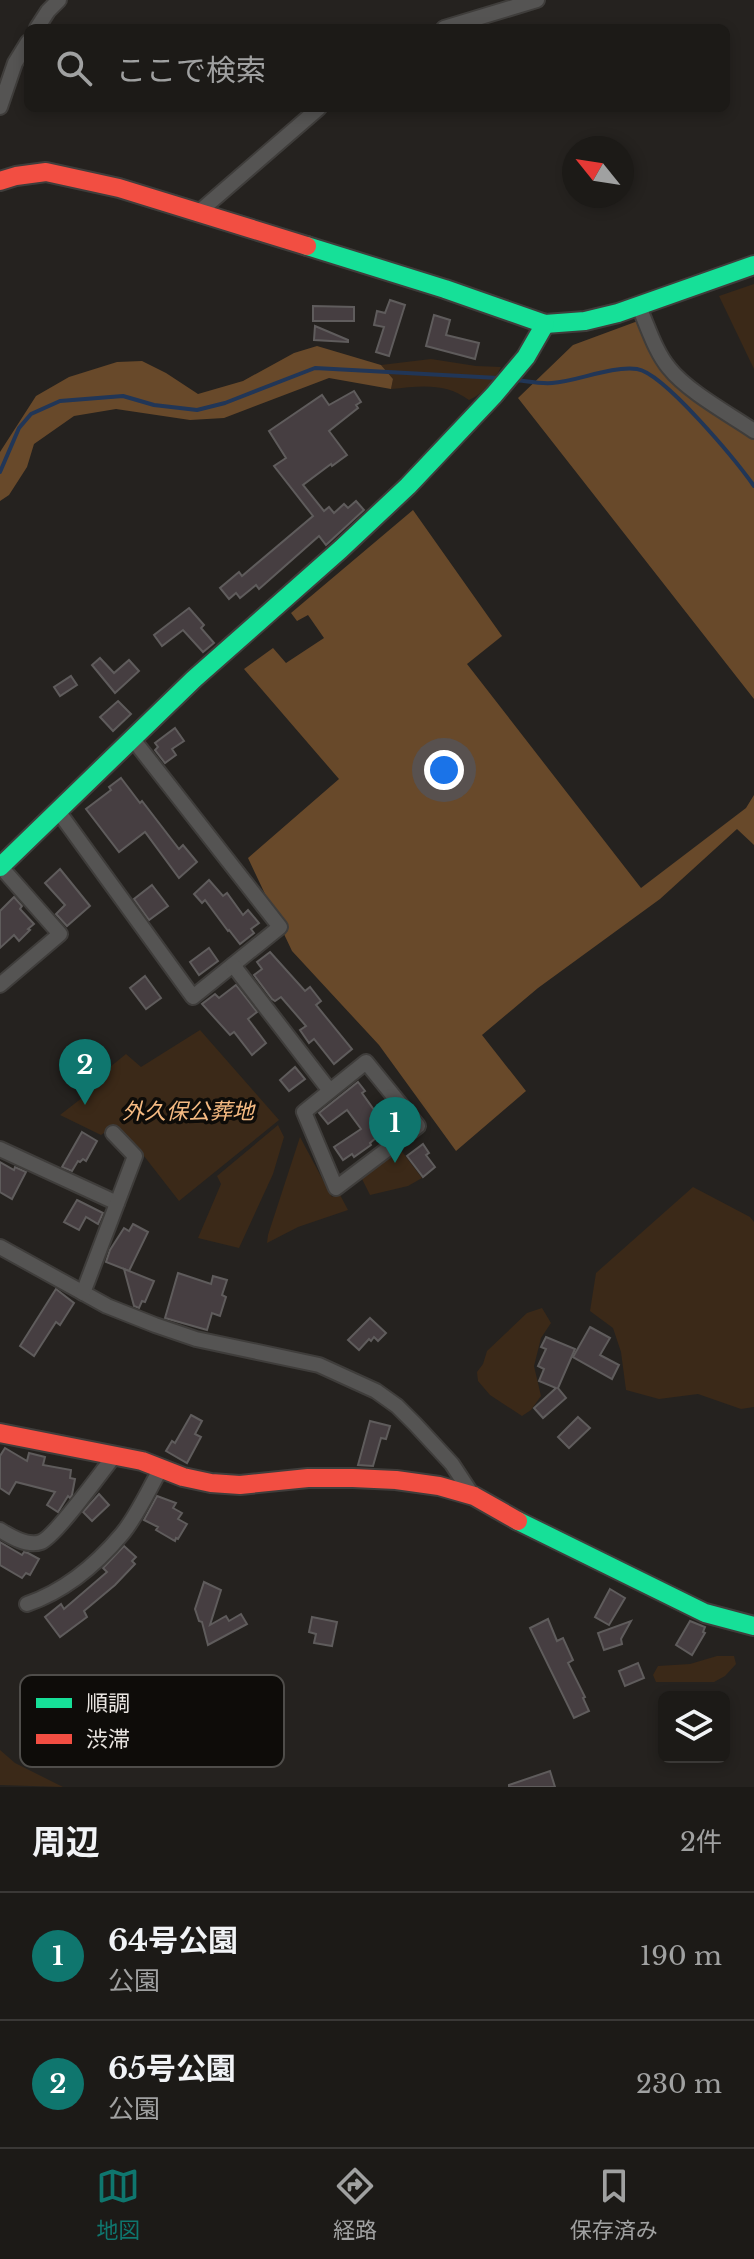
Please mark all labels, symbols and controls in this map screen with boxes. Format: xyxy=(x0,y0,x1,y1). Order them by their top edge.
search box xyxy=(24,24,730,112)
icon: search xyxy=(52,46,96,90)
text: ここで検索 xyxy=(116,52,266,89)
north arrow xyxy=(562,136,634,208)
your location xyxy=(424,750,464,790)
pin: 2 xyxy=(59,1039,111,1105)
pin: 1 xyxy=(369,1097,421,1163)
park label: 外久保公葬地 xyxy=(122,1098,256,1125)
legend xyxy=(20,1675,284,1767)
text: 順調 xyxy=(86,1690,130,1717)
map controls xyxy=(658,1691,730,1763)
button: layers xyxy=(658,1691,730,1763)
text: 渋滞 xyxy=(86,1726,130,1753)
text: 周辺 xyxy=(32,1821,100,1863)
text: 2件 xyxy=(680,1826,722,1858)
text: 64号公園 xyxy=(108,1922,238,1959)
text: 1 xyxy=(52,1940,64,1972)
text: 190 m xyxy=(640,1940,722,1972)
text: 公園 xyxy=(108,1965,160,1997)
text: 65号公園 xyxy=(108,2050,236,2087)
text: 2 xyxy=(50,2068,66,2100)
text: 230 m xyxy=(636,2068,722,2100)
text: 公園 xyxy=(108,2093,160,2125)
tab: 地図 xyxy=(96,2164,140,2244)
tab: 経路 xyxy=(333,2164,377,2244)
tab: 保存済み xyxy=(570,2164,658,2244)

